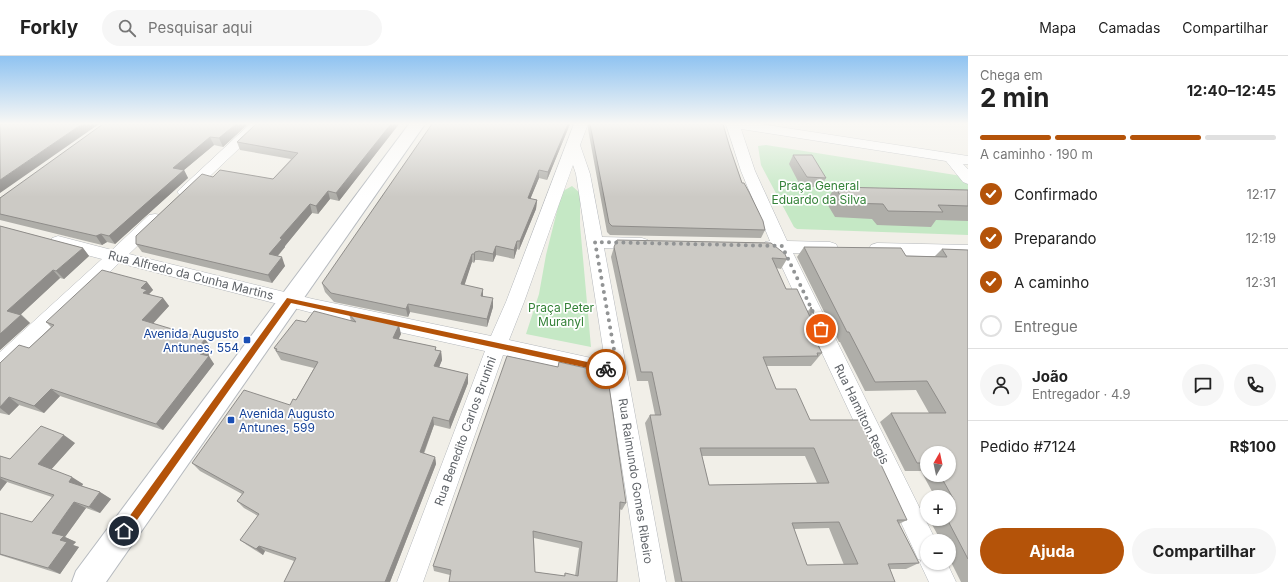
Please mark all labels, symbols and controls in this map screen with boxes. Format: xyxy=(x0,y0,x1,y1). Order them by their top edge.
search box xyxy=(102,10,382,46)
text: Forkly xyxy=(20,16,78,39)
icon: search xyxy=(116,17,138,39)
text: Pesquisar aqui xyxy=(148,18,252,37)
text: Mapa xyxy=(1039,19,1076,36)
text: Camadas xyxy=(1098,19,1160,36)
text: Compartilhar xyxy=(1182,19,1268,36)
text: Chega em xyxy=(980,67,1043,83)
text: 12:40–12:45 xyxy=(1187,81,1276,100)
text: 2 min xyxy=(980,82,1050,113)
text: A caminho · 190 m xyxy=(980,146,1093,162)
park label: Praça General Eduardo da Silva xyxy=(771,178,867,207)
icon: check xyxy=(980,183,1002,205)
text: Confirmado xyxy=(1014,185,1098,204)
text: 12:17 xyxy=(1246,186,1276,202)
icon: check xyxy=(980,227,1002,249)
text: Preparando xyxy=(1014,229,1097,248)
text: 12:19 xyxy=(1246,230,1276,246)
street label: Rua Alfredo da Cunha Martins xyxy=(107,247,275,303)
icon: check xyxy=(980,271,1002,293)
text: A caminho xyxy=(1014,273,1089,292)
text: 12:31 xyxy=(1246,274,1276,290)
park label: Praça Peter Muranyl xyxy=(528,300,594,329)
pin xyxy=(804,312,838,346)
text: Entregue xyxy=(1014,317,1078,336)
icon: bag xyxy=(810,318,832,340)
place label: Avenida Augusto Antunes, 554 xyxy=(143,326,239,355)
marker: Avenida Augusto Antunes, 554 xyxy=(242,335,252,345)
courier xyxy=(586,349,626,389)
street label: Rua Benedito Carlos Brunini xyxy=(431,354,499,508)
icon: bike xyxy=(595,358,617,380)
street label: Rua Hamilton Regis xyxy=(831,361,893,467)
button: person xyxy=(980,364,1022,406)
button: chat xyxy=(1182,364,1224,406)
button: phone xyxy=(1234,364,1276,406)
text: João xyxy=(1032,367,1068,386)
text: Entregador · 4.9 xyxy=(1032,386,1131,402)
street label: Rua Raimundo Gomes Ribeiro xyxy=(615,397,657,565)
place label: Avenida Augusto Antunes, 599 xyxy=(239,406,335,435)
marker: Avenida Augusto Antunes, 599 xyxy=(226,415,236,425)
text: Pedido #7124 xyxy=(980,437,1076,456)
text: R$100 xyxy=(1230,437,1276,456)
north arrow xyxy=(920,446,956,482)
map controls xyxy=(920,446,956,570)
button: + xyxy=(920,490,956,526)
pin xyxy=(107,514,141,548)
icon: home xyxy=(113,520,135,542)
button: Ajuda xyxy=(980,528,1124,574)
button: Compartilhar xyxy=(1132,528,1276,574)
button: − xyxy=(920,534,956,570)

